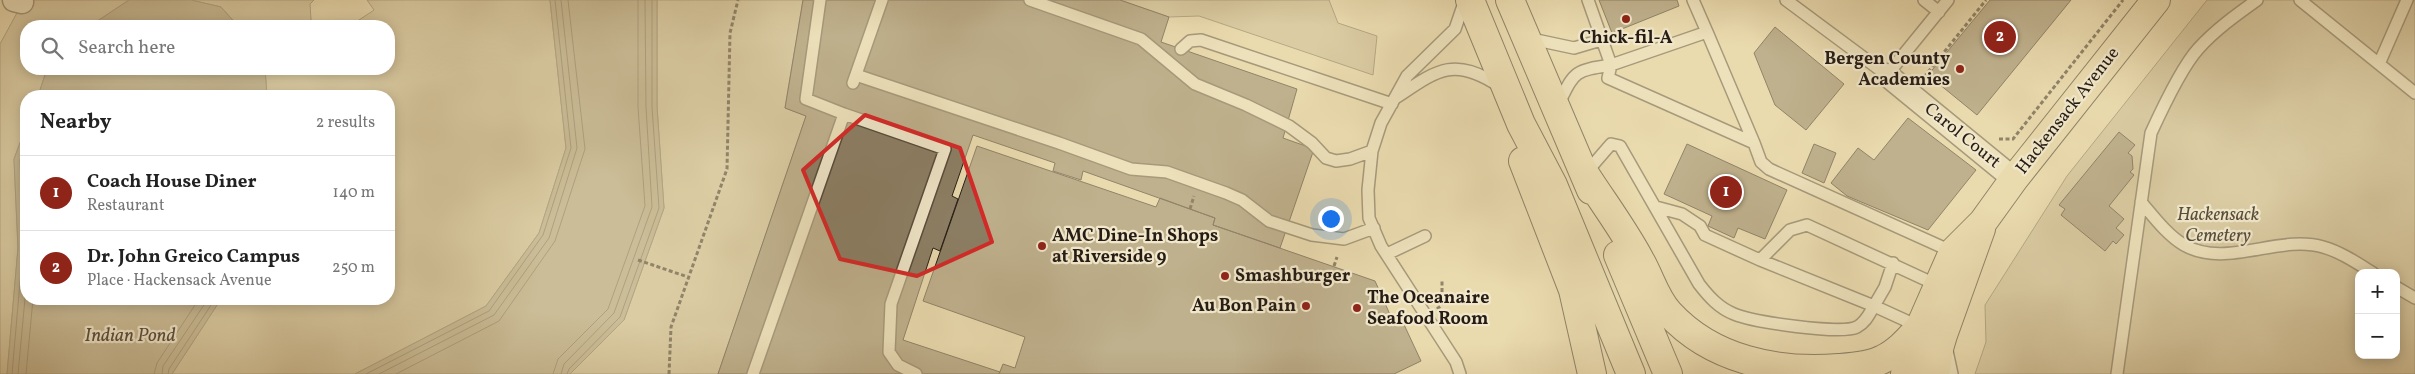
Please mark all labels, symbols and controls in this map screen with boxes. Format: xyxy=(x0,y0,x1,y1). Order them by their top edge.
marker: Chick-fil-A xyxy=(1620,13,1632,25)
pin: 2 xyxy=(1984,18,2016,56)
search box xyxy=(20,20,395,75)
place label: Chick-fil-A xyxy=(1579,26,1673,51)
icon: search xyxy=(38,34,66,62)
text: Search here xyxy=(78,35,175,61)
street label: Hackensack Avenue xyxy=(2010,42,2126,180)
place label: Bergen County Academies xyxy=(1824,47,1950,93)
marker: Bergen County Academies xyxy=(1954,63,1966,75)
street label: Carol Court xyxy=(1918,97,2006,175)
text: Nearby xyxy=(40,108,111,137)
text: 2 results xyxy=(316,112,375,134)
text: Coach House Diner xyxy=(87,169,256,195)
pin: 1 xyxy=(1710,173,1742,211)
text: 1 xyxy=(53,182,59,204)
text: 140 m xyxy=(333,182,375,204)
text: Restaurant xyxy=(87,195,165,217)
park label: Hackensack Cemetery xyxy=(2177,203,2259,249)
your location xyxy=(1318,206,1344,232)
place label: AMC Dine-In Shops at Riverside 9 xyxy=(1052,224,1218,270)
marker: AMC Dine-In Shops at Riverside 9 xyxy=(1036,240,1048,252)
text: Dr. John Greico Campus xyxy=(87,244,300,270)
text: 2 xyxy=(52,257,60,279)
text: 250 m xyxy=(332,257,375,279)
place label: Smashburger xyxy=(1235,264,1351,289)
map controls xyxy=(2355,269,2400,359)
button: + xyxy=(2355,269,2400,314)
text: Place · Hackensack Avenue xyxy=(87,270,272,292)
marker: Smashburger xyxy=(1219,270,1231,282)
place label: The Oceanaire Seafood Room xyxy=(1367,286,1489,332)
place label: Au Bon Pain xyxy=(1192,294,1296,319)
marker: Au Bon Pain xyxy=(1300,300,1312,312)
marker: The Oceanaire Seafood Room xyxy=(1351,302,1363,314)
button: − xyxy=(2355,314,2400,359)
water label: Indian Pond xyxy=(84,323,176,349)

